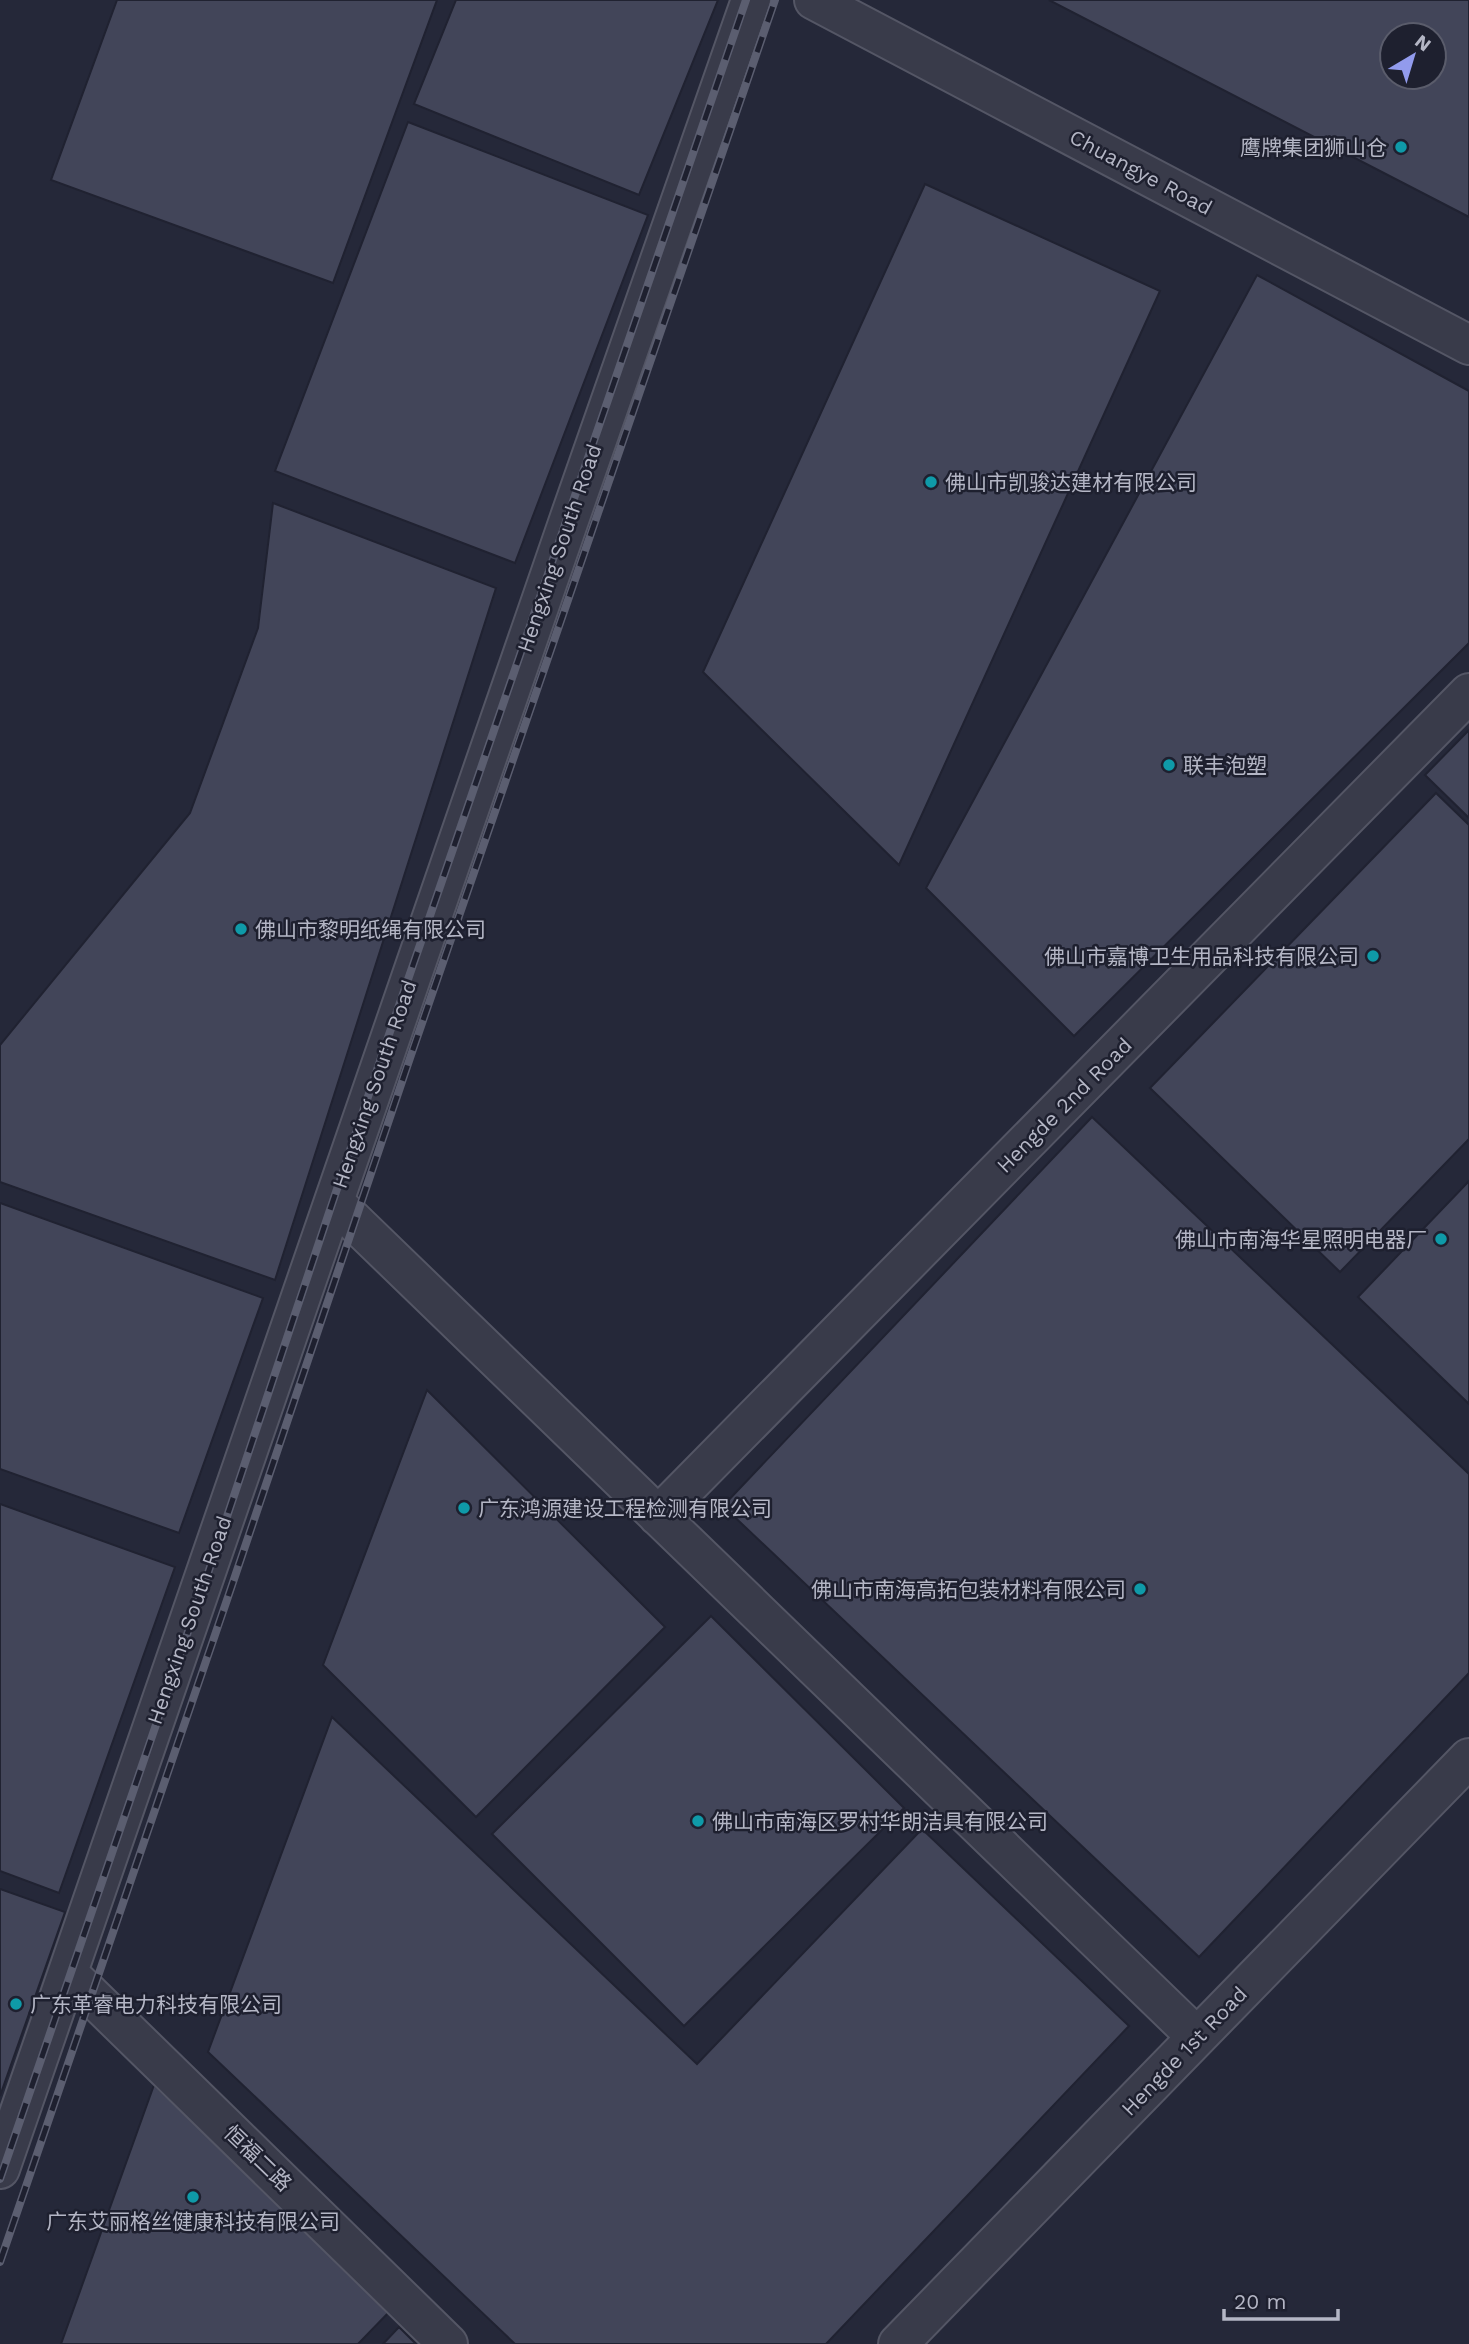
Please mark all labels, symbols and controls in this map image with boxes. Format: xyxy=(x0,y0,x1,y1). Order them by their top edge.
north arrow xyxy=(1378,21,1448,91)
text: N xyxy=(1411,30,1436,56)
street label: Chuangye Road xyxy=(1065,124,1217,220)
place label: 鹰牌集团狮山仓 xyxy=(1240,135,1387,160)
marker: 鹰牌集团狮山仓 xyxy=(1393,139,1409,155)
street label: Hengxing South Road xyxy=(512,440,606,656)
place label: 佛山市凯骏达建材有限公司 xyxy=(945,470,1197,495)
marker: 佛山市凯骏达建材有限公司 xyxy=(923,474,939,490)
place label: 联丰泡塑 xyxy=(1183,753,1267,778)
marker: 联丰泡塑 xyxy=(1161,757,1177,773)
place label: 佛山市黎明纸绳有限公司 xyxy=(255,917,486,942)
marker: 佛山市黎明纸绳有限公司 xyxy=(233,921,249,937)
place label: 佛山市嘉博卫生用品科技有限公司 xyxy=(1044,944,1359,969)
marker: 佛山市嘉博卫生用品科技有限公司 xyxy=(1365,948,1381,964)
street label: Hengxing South Road xyxy=(327,976,421,1192)
street label: Hengde 2nd Road xyxy=(991,1032,1137,1178)
place label: 佛山市南海华星照明电器厂 xyxy=(1175,1227,1427,1252)
marker: 佛山市南海华星照明电器厂 xyxy=(1433,1231,1449,1247)
place label: 广东鸿源建设工程检测有限公司 xyxy=(478,1496,772,1521)
marker: 广东鸿源建设工程检测有限公司 xyxy=(456,1500,472,1516)
street label: Hengxing South Road xyxy=(142,1512,236,1728)
place label: 佛山市南海高拓包装材料有限公司 xyxy=(811,1577,1126,1602)
marker: 佛山市南海高拓包装材料有限公司 xyxy=(1132,1581,1148,1597)
place label: 佛山市南海区罗村华朗洁具有限公司 xyxy=(712,1809,1048,1834)
marker: 佛山市南海区罗村华朗洁具有限公司 xyxy=(690,1813,706,1829)
street label: Hengde 1st Road xyxy=(1116,1981,1252,2121)
place label: 广东革睿电力科技有限公司 xyxy=(30,1992,282,2017)
marker: 广东革睿电力科技有限公司 xyxy=(8,1996,24,2012)
street label: 恒福二路 xyxy=(219,2120,297,2196)
marker: 广东艾丽格丝健康科技有限公司 xyxy=(185,2189,201,2205)
place label: 广东艾丽格丝健康科技有限公司 xyxy=(46,2209,340,2234)
scale bar xyxy=(1224,2278,1338,2322)
text: 20 m xyxy=(1234,2289,1286,2314)

